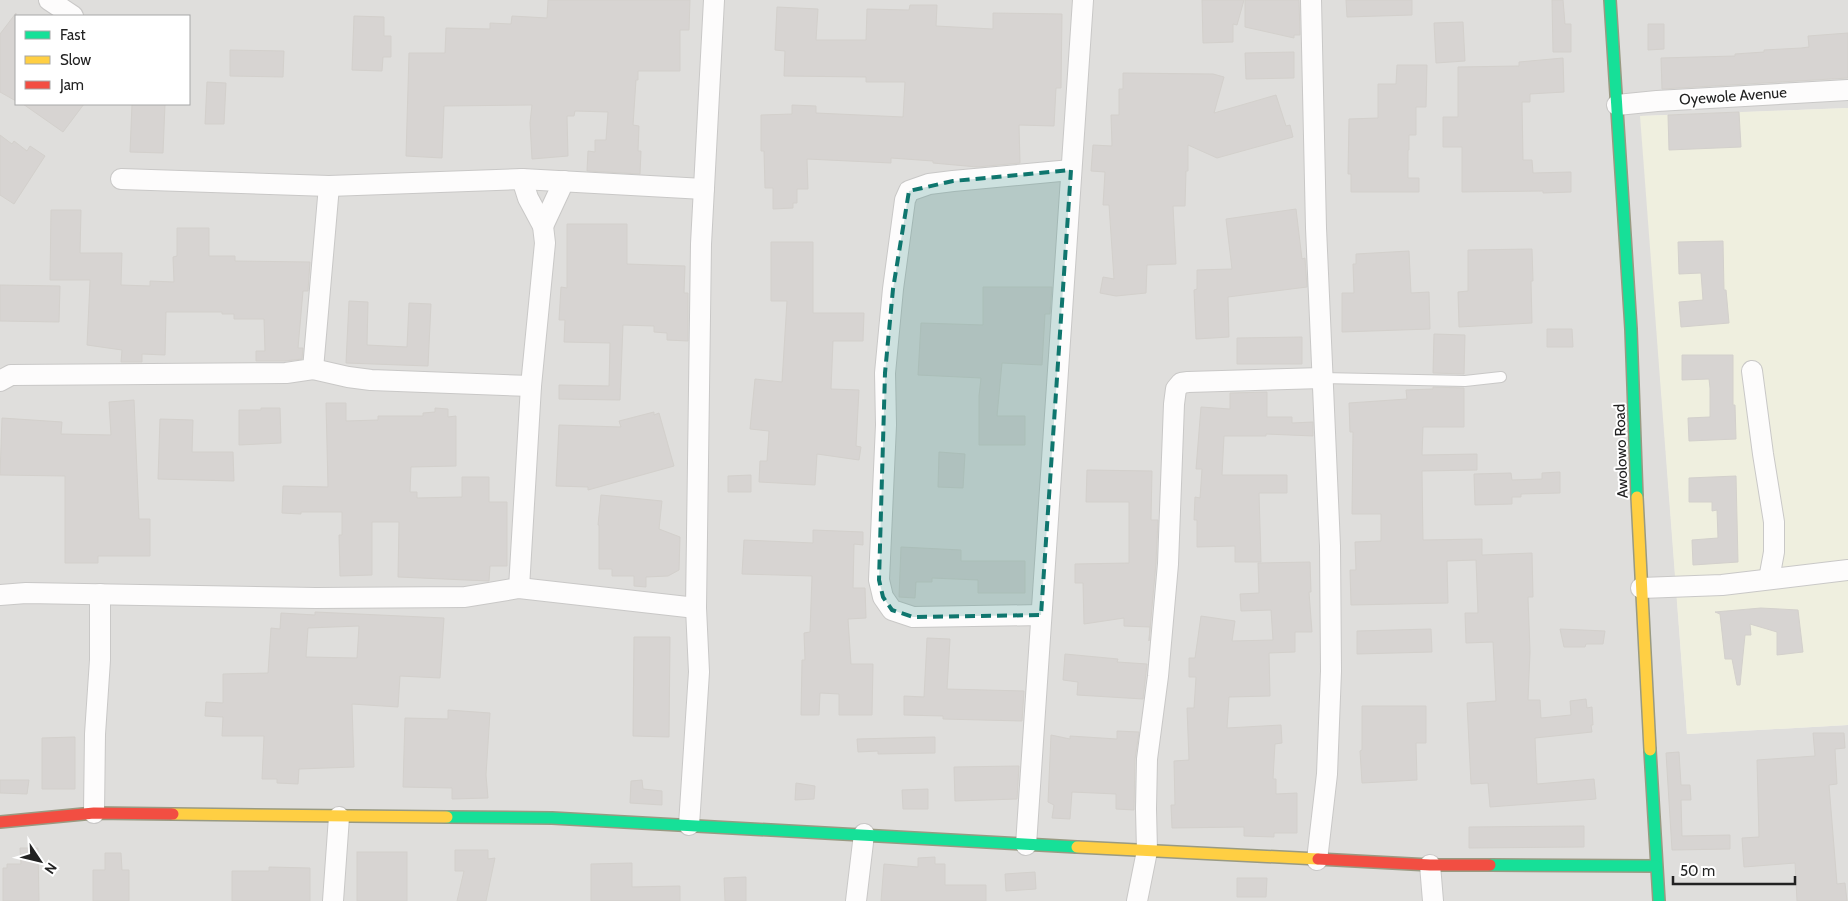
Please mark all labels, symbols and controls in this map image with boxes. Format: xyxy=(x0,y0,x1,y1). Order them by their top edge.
legend xyxy=(15,15,190,105)
text: Fast xyxy=(60,26,85,44)
text: Slow xyxy=(60,51,91,69)
text: Jam xyxy=(59,76,84,94)
street label: Oyewole Avenue xyxy=(1679,83,1788,109)
street label: Awolowo Road xyxy=(1610,403,1632,499)
north arrow xyxy=(15,836,65,886)
scale bar xyxy=(1673,854,1796,886)
text: N xyxy=(40,859,61,878)
text: 50 m xyxy=(1680,862,1715,880)

